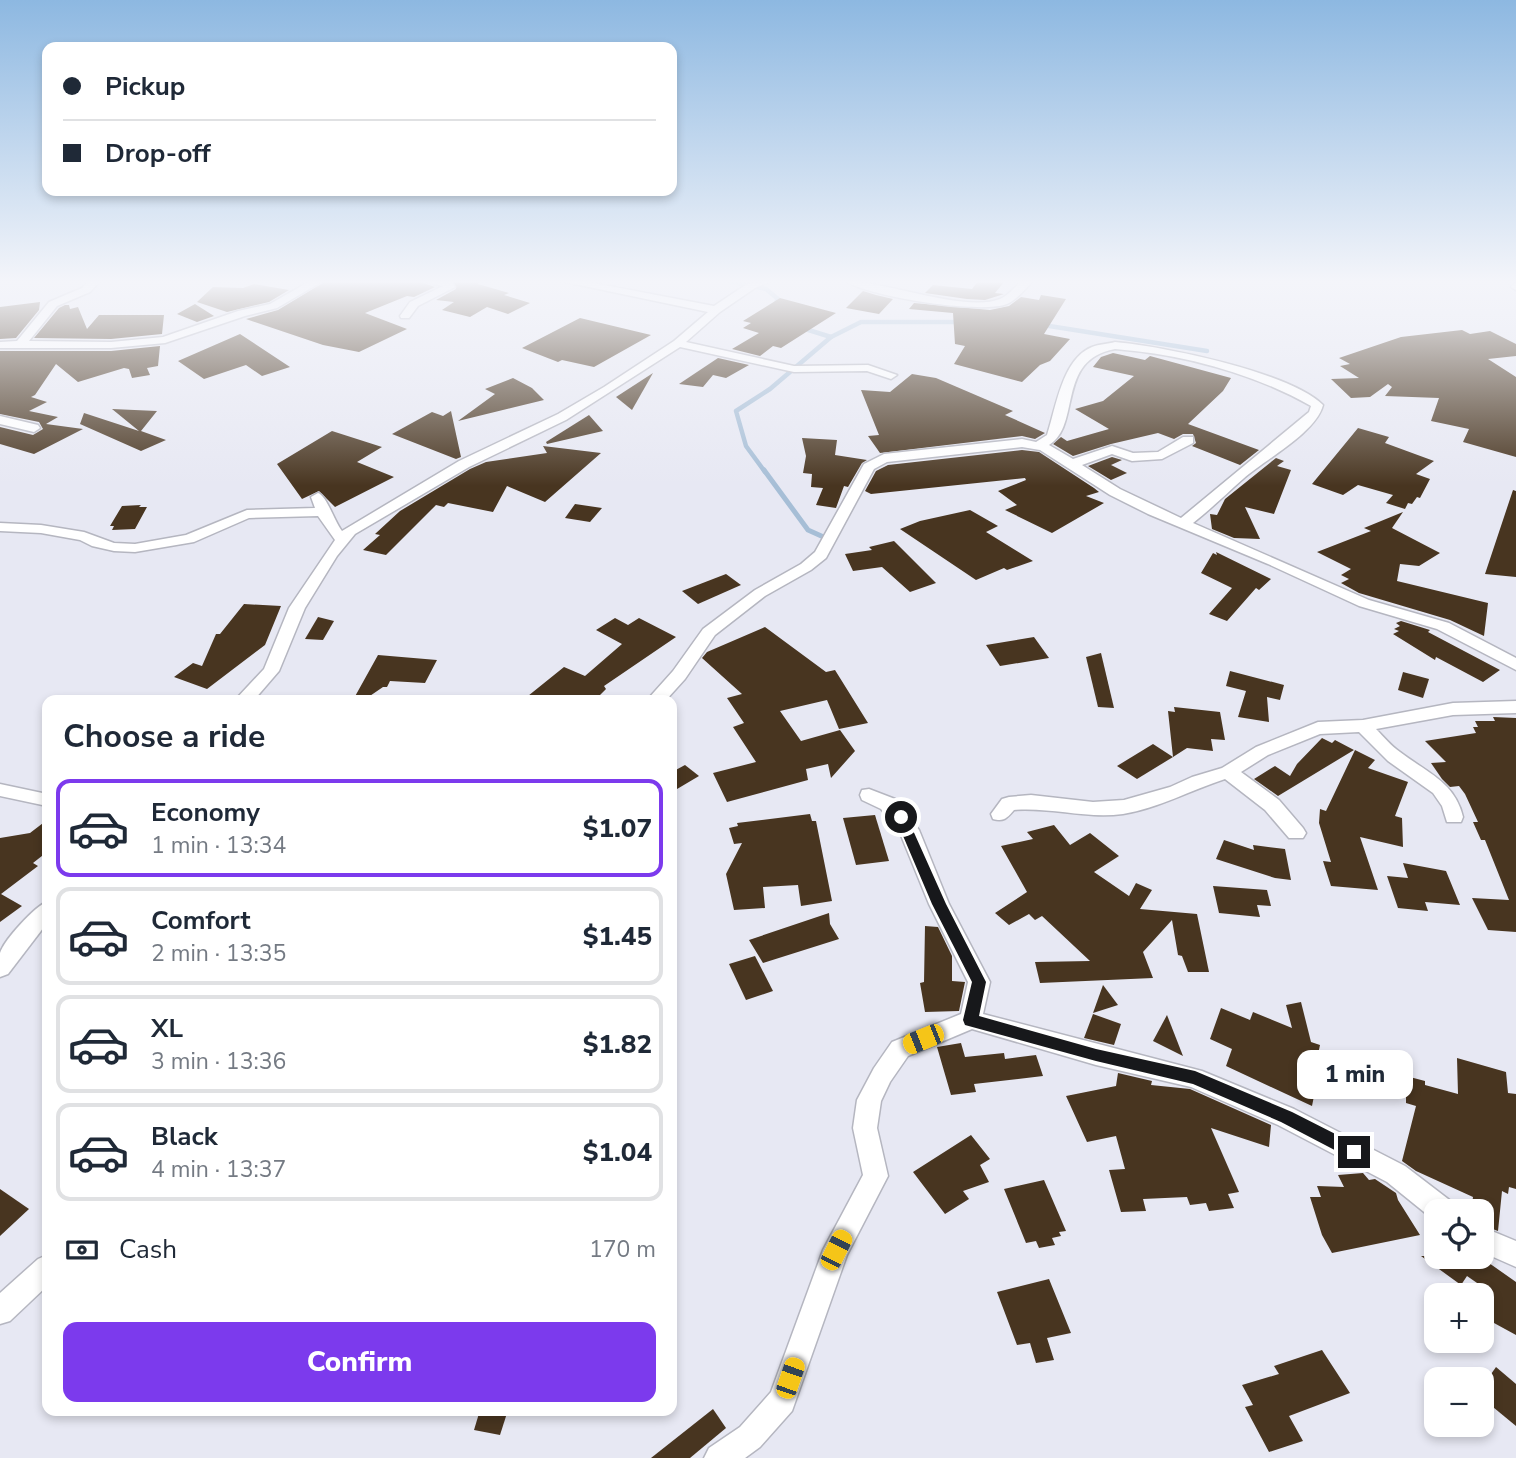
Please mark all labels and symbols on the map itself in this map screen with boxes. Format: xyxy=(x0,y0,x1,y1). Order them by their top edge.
route start xyxy=(885,801,917,833)
car xyxy=(900,1021,947,1057)
callout: 1 min xyxy=(1296,1050,1412,1100)
route end xyxy=(1338,1136,1370,1168)
car xyxy=(818,1227,855,1273)
car xyxy=(774,1355,807,1401)

